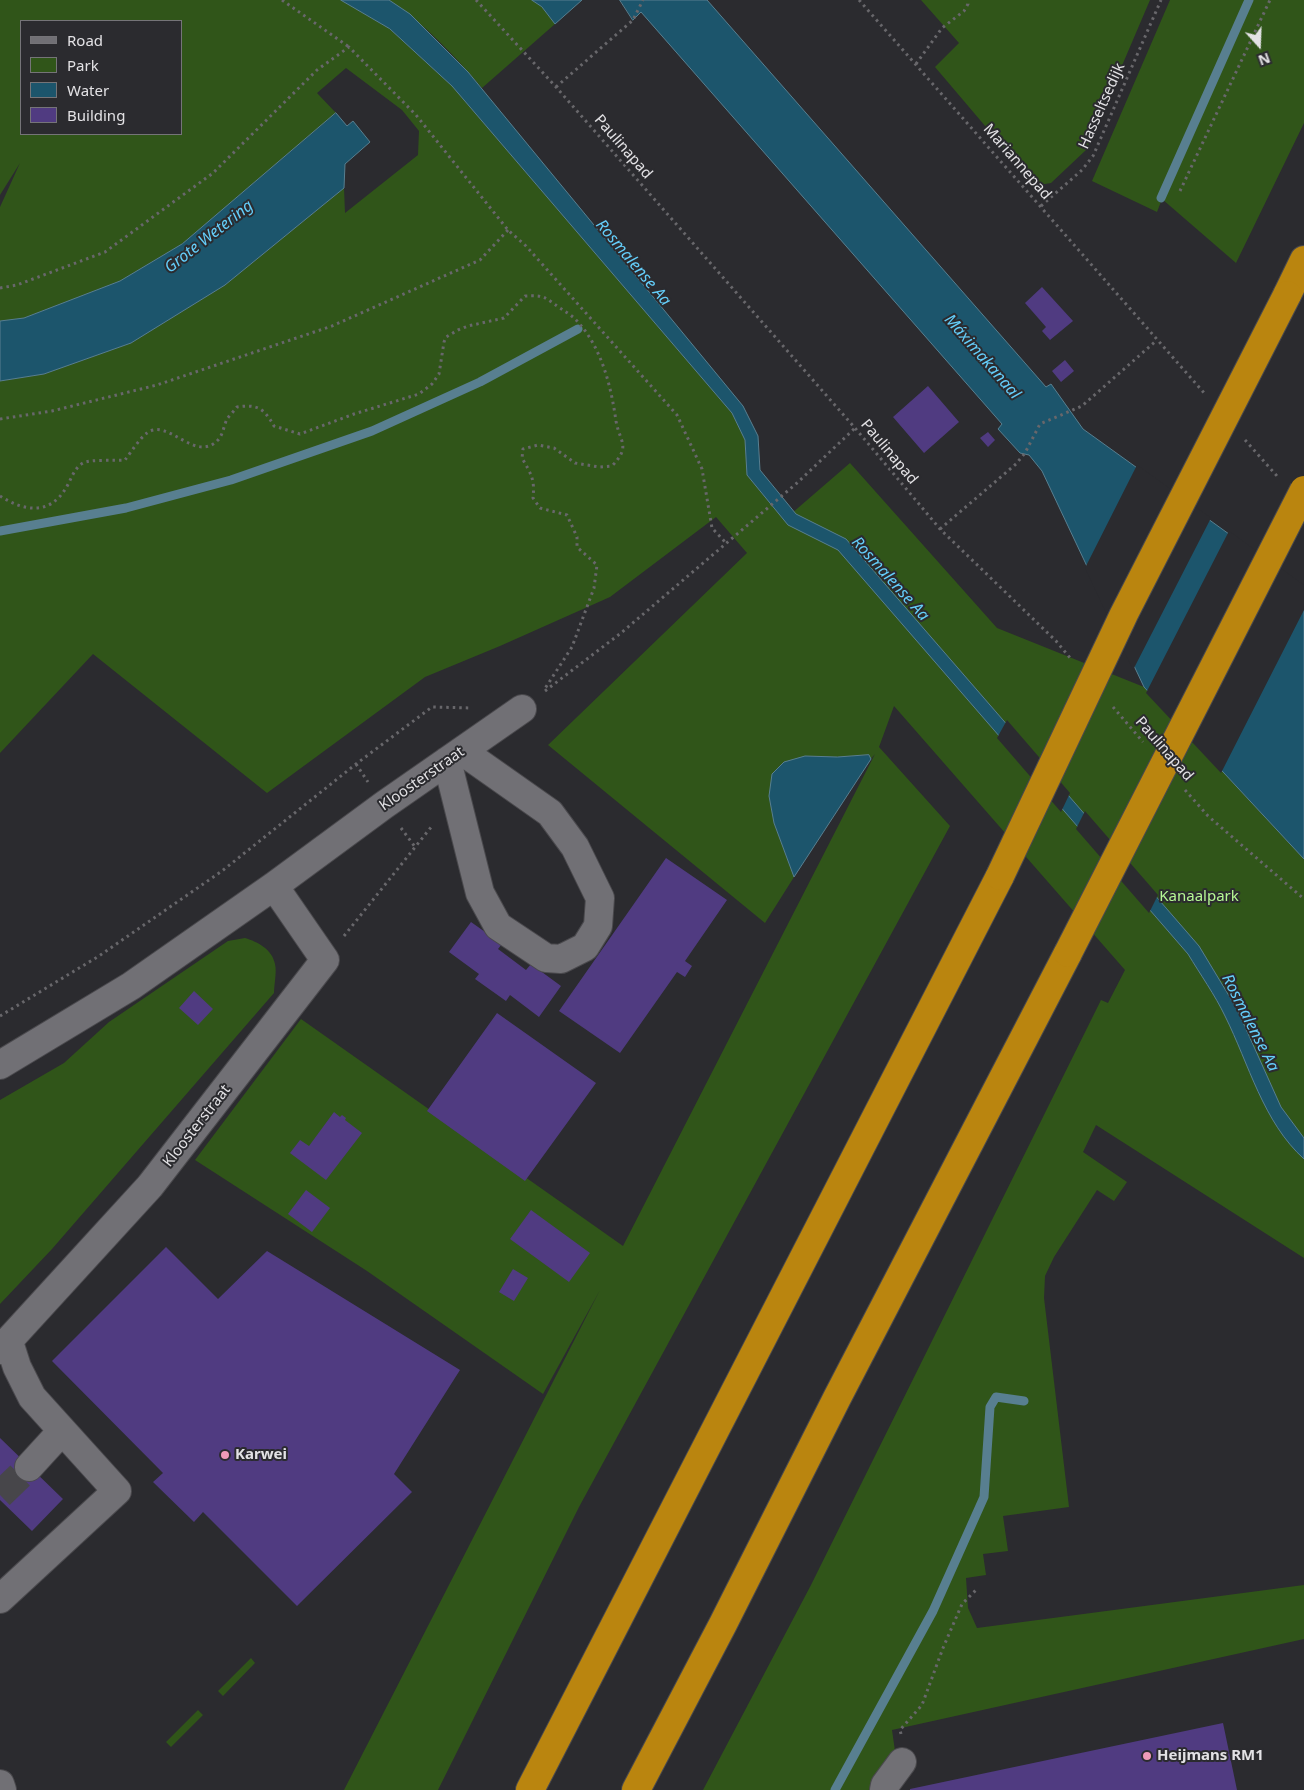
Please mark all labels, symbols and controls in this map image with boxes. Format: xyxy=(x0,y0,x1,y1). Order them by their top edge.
legend xyxy=(20,20,182,135)
north arrow xyxy=(1234,20,1284,70)
text: Road xyxy=(67,30,103,50)
text: N xyxy=(1256,49,1273,70)
text: Park xyxy=(67,55,99,75)
street label: Hasseltsedijk xyxy=(1075,60,1129,152)
text: Water xyxy=(67,80,109,100)
text: Building xyxy=(67,105,125,125)
street label: Paulinapad xyxy=(590,111,656,183)
street label: Mariannepad xyxy=(979,120,1055,204)
water label: Grote Wetering xyxy=(161,196,257,278)
water label: Rosmalense Aa xyxy=(591,216,675,310)
water label: Máximakanaal xyxy=(940,311,1024,403)
street label: Paulinapad xyxy=(857,416,921,488)
water label: Rosmalense Aa xyxy=(847,533,933,625)
street label: Paulinapad xyxy=(1131,713,1197,785)
street label: Kloosterstraat xyxy=(376,743,468,815)
park label: Kanaalpark xyxy=(1159,888,1239,906)
water label: Rosmalense Aa xyxy=(1217,971,1283,1075)
street label: Kloosterstraat xyxy=(159,1081,235,1171)
place label: Karwei xyxy=(235,1446,287,1464)
marker: Karwei xyxy=(219,1449,231,1461)
place label: Heijmans RM1 xyxy=(1157,1747,1264,1765)
marker: Heijmans RM1 xyxy=(1141,1750,1153,1762)

